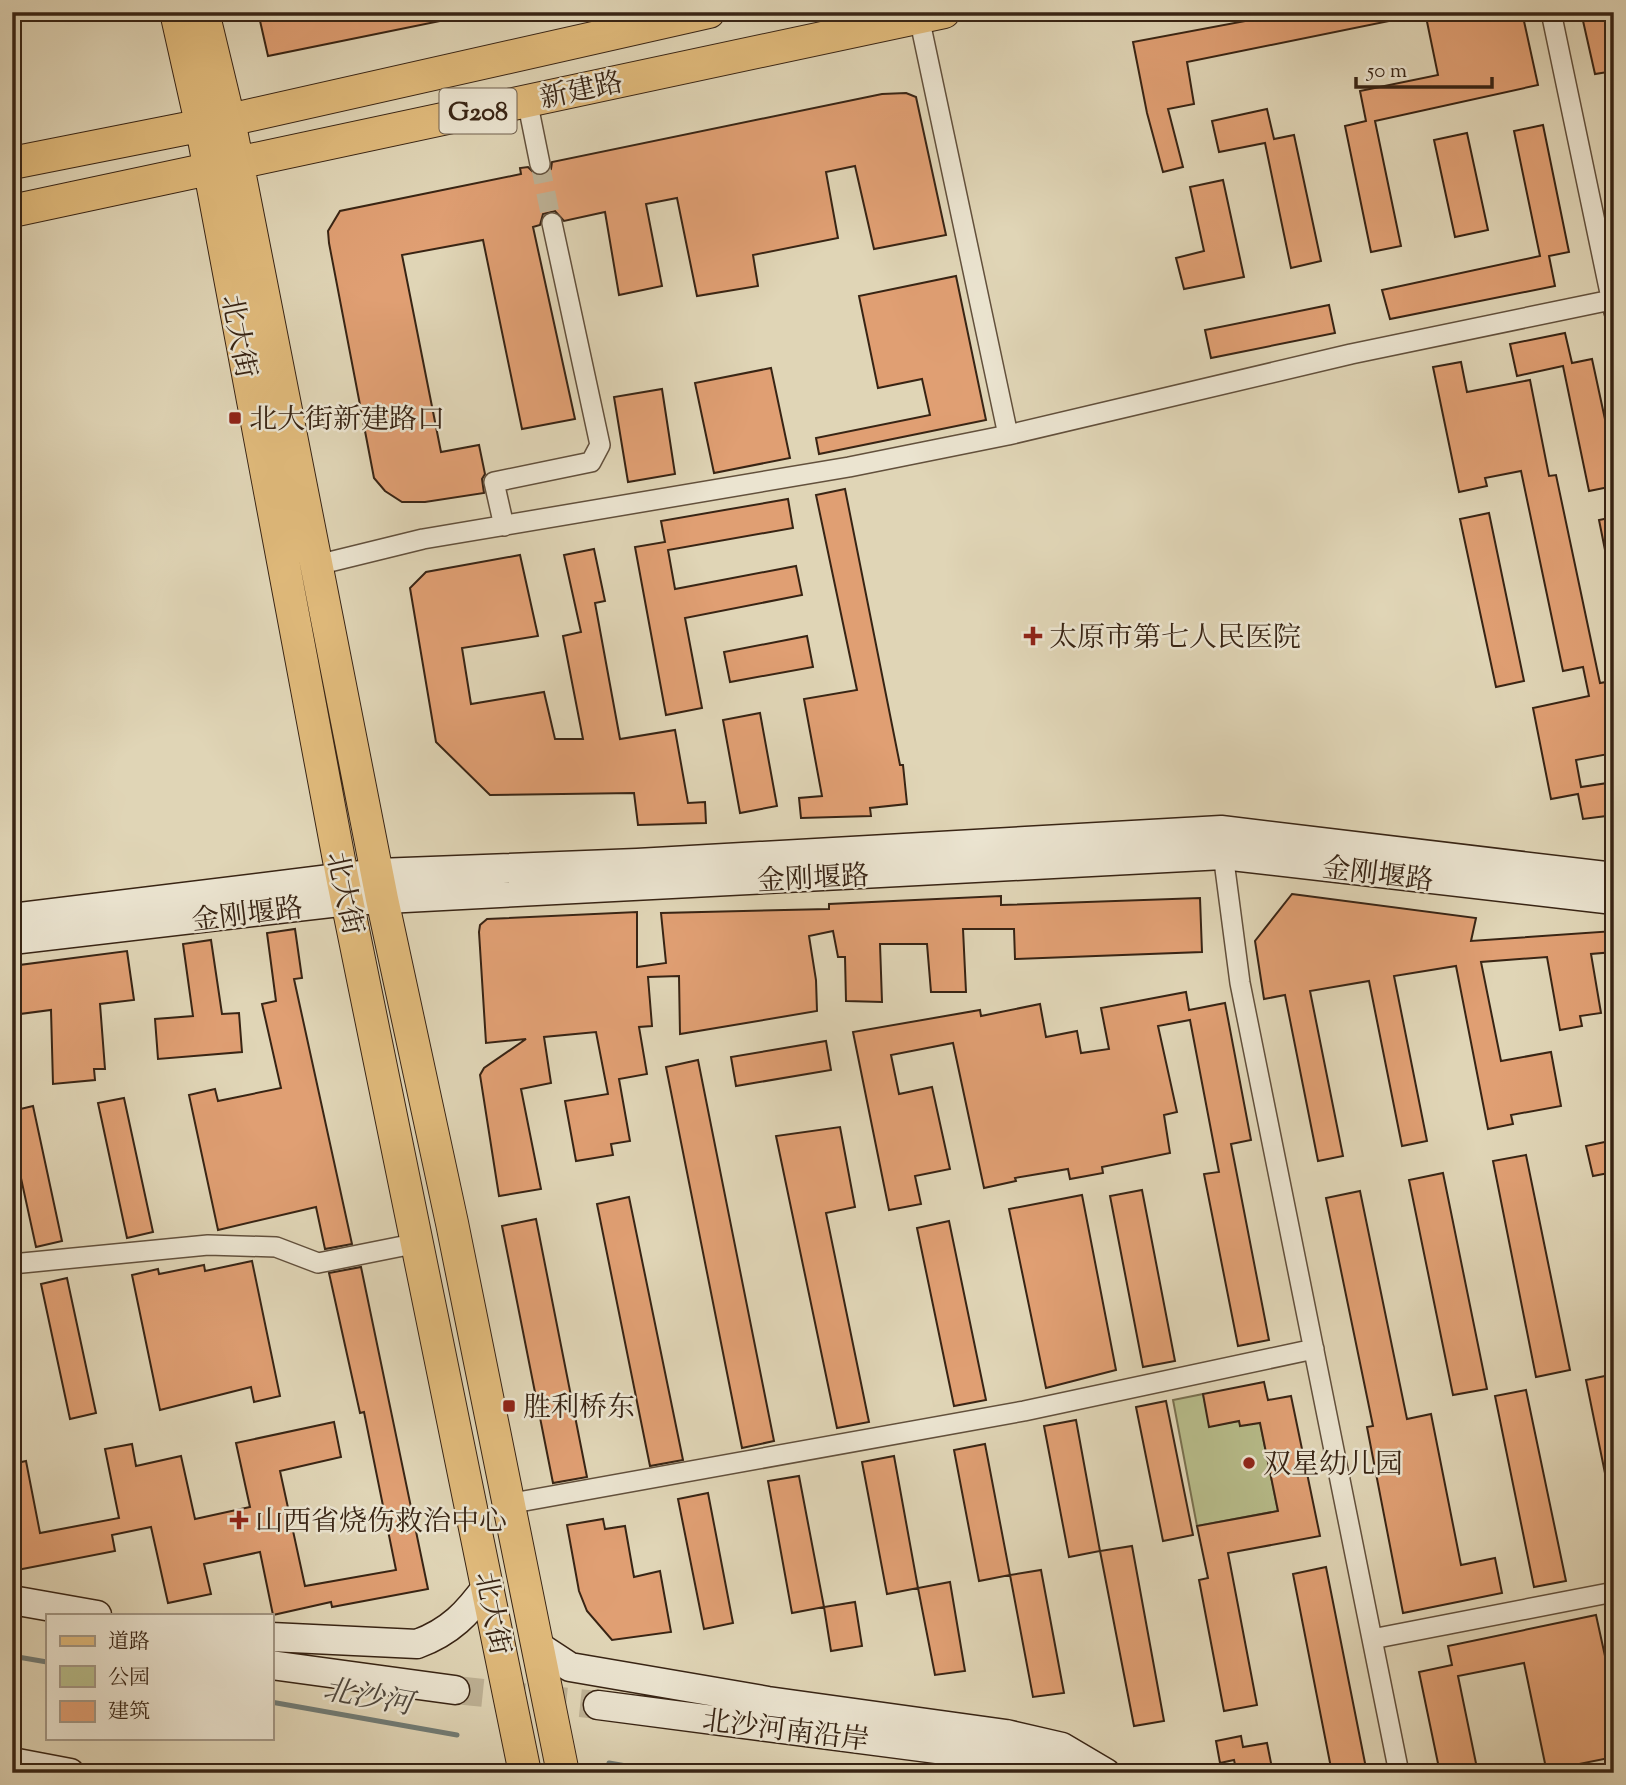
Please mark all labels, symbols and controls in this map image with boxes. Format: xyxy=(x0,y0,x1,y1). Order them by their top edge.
scale bar xyxy=(1356,46,1493,90)
text: 50 m xyxy=(1366,57,1407,87)
street label: 新建路 xyxy=(536,64,627,120)
road number: G208 xyxy=(440,88,516,134)
street label: 北大街 xyxy=(209,292,265,382)
place label: 北大街新建路口 xyxy=(249,401,445,441)
marker: 北大街新建路口 xyxy=(227,410,243,426)
place label: 太原市第七人民医院 xyxy=(1049,619,1301,659)
marker: 太原市第七人民医院 xyxy=(1023,626,1043,646)
street label: 北大街 xyxy=(315,848,371,939)
street label: 金刚堰路 xyxy=(1320,849,1436,903)
street label: 金刚堰路 xyxy=(756,857,870,903)
street label: 金刚堰路 xyxy=(189,889,305,943)
place label: 胜利桥东 xyxy=(523,1389,635,1429)
marker: 胜利桥东 xyxy=(501,1398,517,1414)
place label: 双星幼儿园 xyxy=(1263,1446,1403,1486)
marker: 双星幼儿园 xyxy=(1241,1455,1257,1471)
place label: 山西省烧伤救治中心 xyxy=(255,1503,507,1543)
marker: 山西省烧伤救治中心 xyxy=(229,1510,249,1530)
street label: 北大街 xyxy=(463,1569,519,1659)
legend xyxy=(46,1614,273,1740)
text: 道路 xyxy=(108,1628,150,1658)
text: 公园 xyxy=(108,1664,150,1694)
water label: 北沙河 xyxy=(320,1669,421,1728)
text: 建筑 xyxy=(108,1698,150,1728)
street label: 北沙河南沿岸 xyxy=(700,1702,871,1762)

